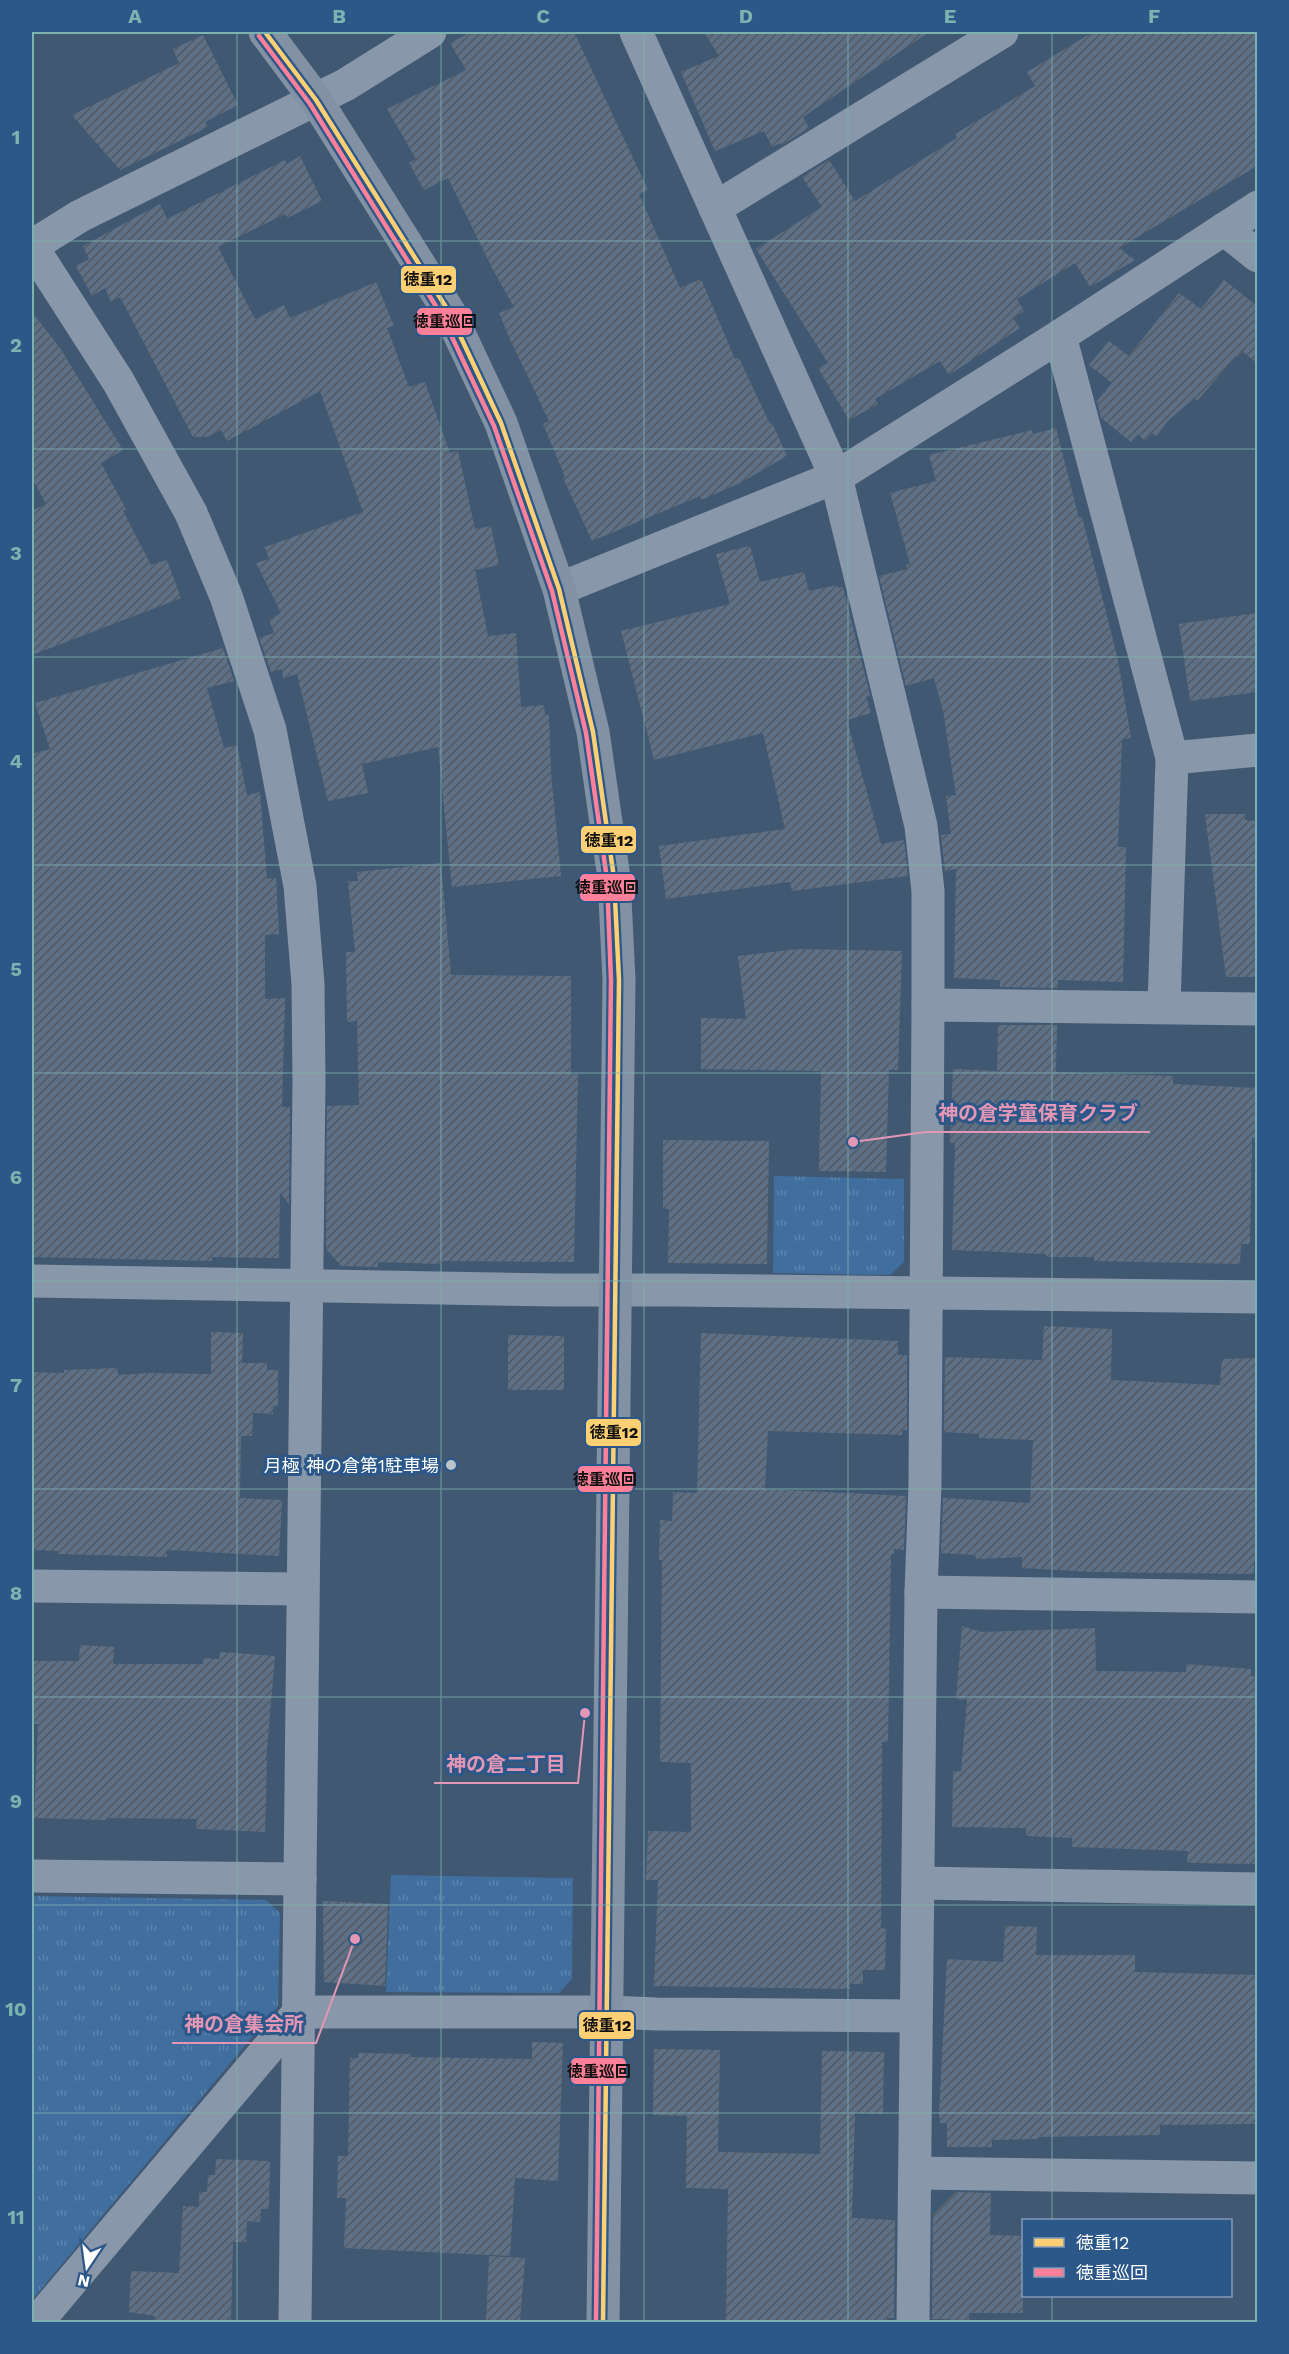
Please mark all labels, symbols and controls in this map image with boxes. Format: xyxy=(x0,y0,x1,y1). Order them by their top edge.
text: A xyxy=(128,4,142,28)
text: B xyxy=(332,4,346,28)
text: C xyxy=(536,4,550,28)
text: D xyxy=(739,4,753,28)
text: E xyxy=(944,4,956,28)
text: F xyxy=(1148,4,1160,28)
text: 1 xyxy=(12,125,20,149)
line badge: 徳重12 xyxy=(400,265,457,294)
text: 徳重12 xyxy=(404,270,452,289)
line badge: 徳重巡回 xyxy=(416,307,473,336)
text: 徳重巡回 xyxy=(413,312,477,331)
text: 2 xyxy=(10,333,22,357)
text: 3 xyxy=(10,541,22,565)
text: 4 xyxy=(10,749,23,773)
line badge: 徳重12 xyxy=(580,825,637,854)
text: 徳重12 xyxy=(585,831,633,850)
line badge: 徳重巡回 xyxy=(579,873,636,902)
text: 徳重巡回 xyxy=(575,878,639,897)
text: 5 xyxy=(10,957,22,981)
callout: 神の倉学童保育クラブ xyxy=(926,1094,1150,1132)
text: 神の倉学童保育クラブ xyxy=(938,1101,1138,1125)
text: 6 xyxy=(10,1165,22,1189)
text: 7 xyxy=(10,1373,22,1397)
line badge: 徳重12 xyxy=(585,1418,642,1447)
text: 徳重12 xyxy=(590,1423,638,1442)
place label: 月極 神の倉第1駐車場 xyxy=(264,1455,439,1476)
marker: 月極 神の倉第1駐車場 xyxy=(444,1458,458,1472)
line badge: 徳重巡回 xyxy=(577,1465,634,1493)
text: 徳重巡回 xyxy=(573,1470,637,1489)
text: 8 xyxy=(10,1581,22,1605)
callout: 神の倉二丁目 xyxy=(434,1745,578,1783)
text: 神の倉二丁目 xyxy=(446,1752,566,1776)
text: 9 xyxy=(10,1789,22,1813)
text: 10 xyxy=(5,1997,27,2021)
callout: 神の倉集会所 xyxy=(172,2005,316,2043)
line badge: 徳重12 xyxy=(578,2011,635,2040)
text: 神の倉集会所 xyxy=(184,2012,304,2036)
text: 徳重12 xyxy=(583,2016,631,2035)
line badge: 徳重巡回 xyxy=(570,2057,627,2085)
text: 徳重巡回 xyxy=(567,2062,631,2081)
text: 11 xyxy=(7,2205,25,2229)
legend xyxy=(1022,2219,1232,2297)
text: 徳重12 xyxy=(1076,2232,1130,2253)
north arrow xyxy=(57,2237,117,2297)
text: 徳重巡回 xyxy=(1076,2262,1148,2283)
text: N xyxy=(76,2271,92,2292)

